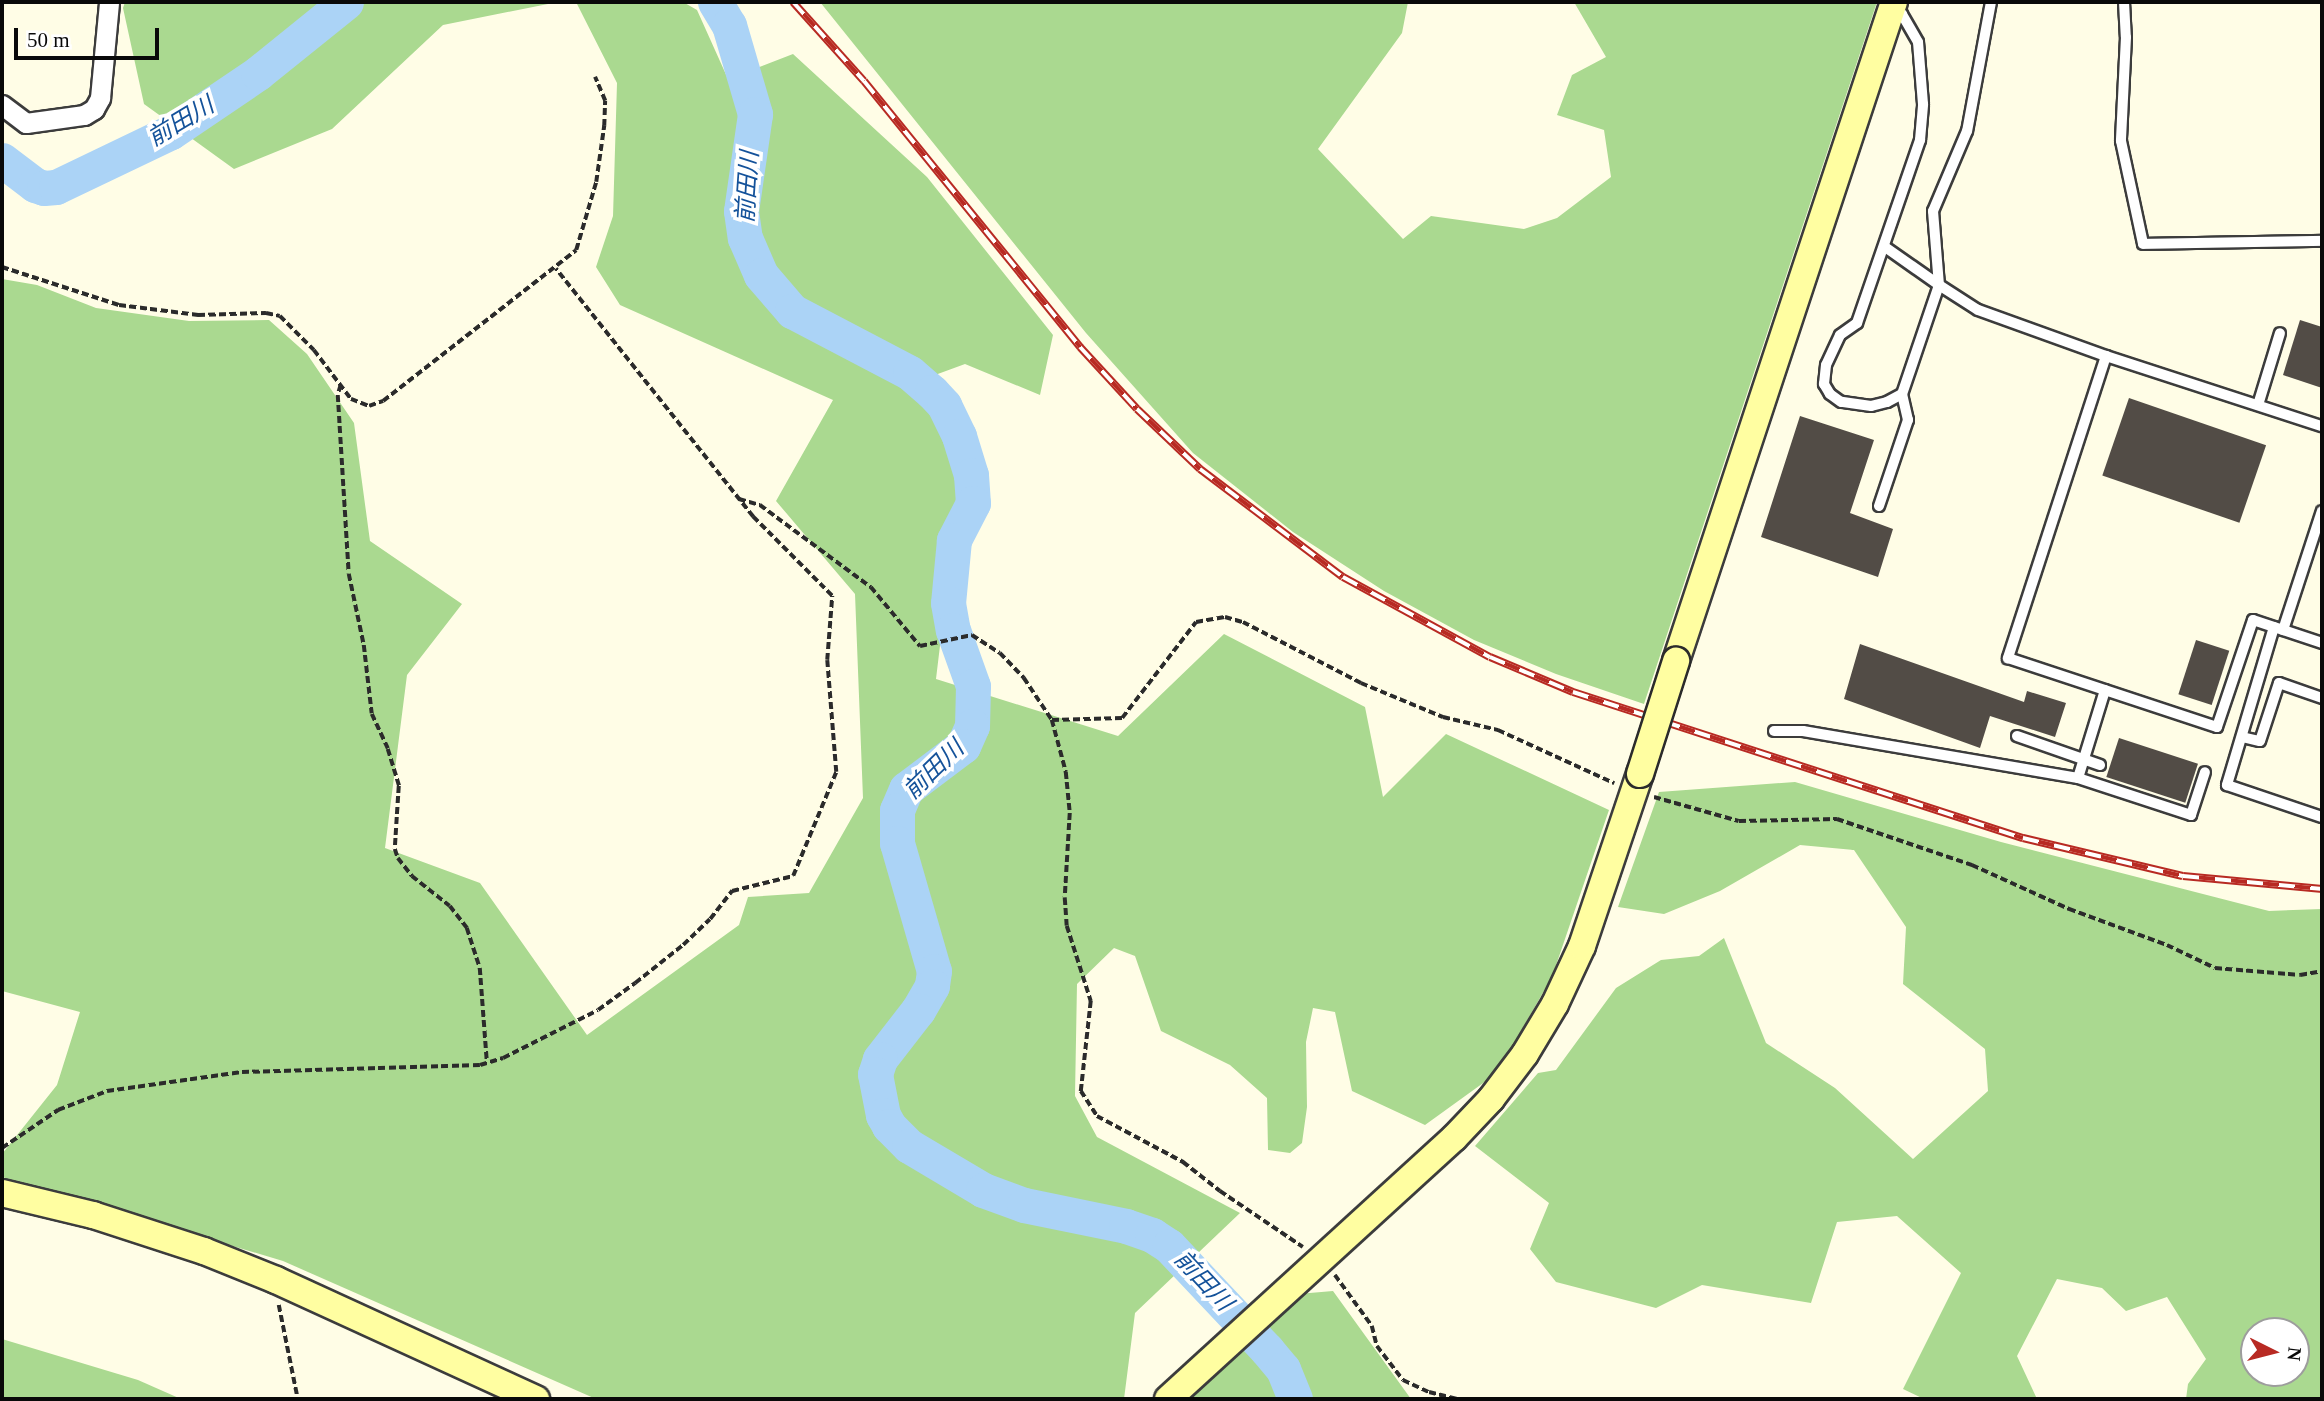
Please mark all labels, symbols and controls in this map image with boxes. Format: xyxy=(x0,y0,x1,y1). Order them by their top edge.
scale bar xyxy=(18,14,163,58)
text: 50 m xyxy=(27,28,70,52)
water label: 前田川 xyxy=(143,91,219,153)
water label: 前田川 xyxy=(731,150,765,224)
water label: 前田川 xyxy=(898,735,970,805)
water label: 前田川 xyxy=(1168,1245,1238,1317)
north arrow xyxy=(2240,1317,2310,1387)
text: N xyxy=(2283,1346,2306,1362)

